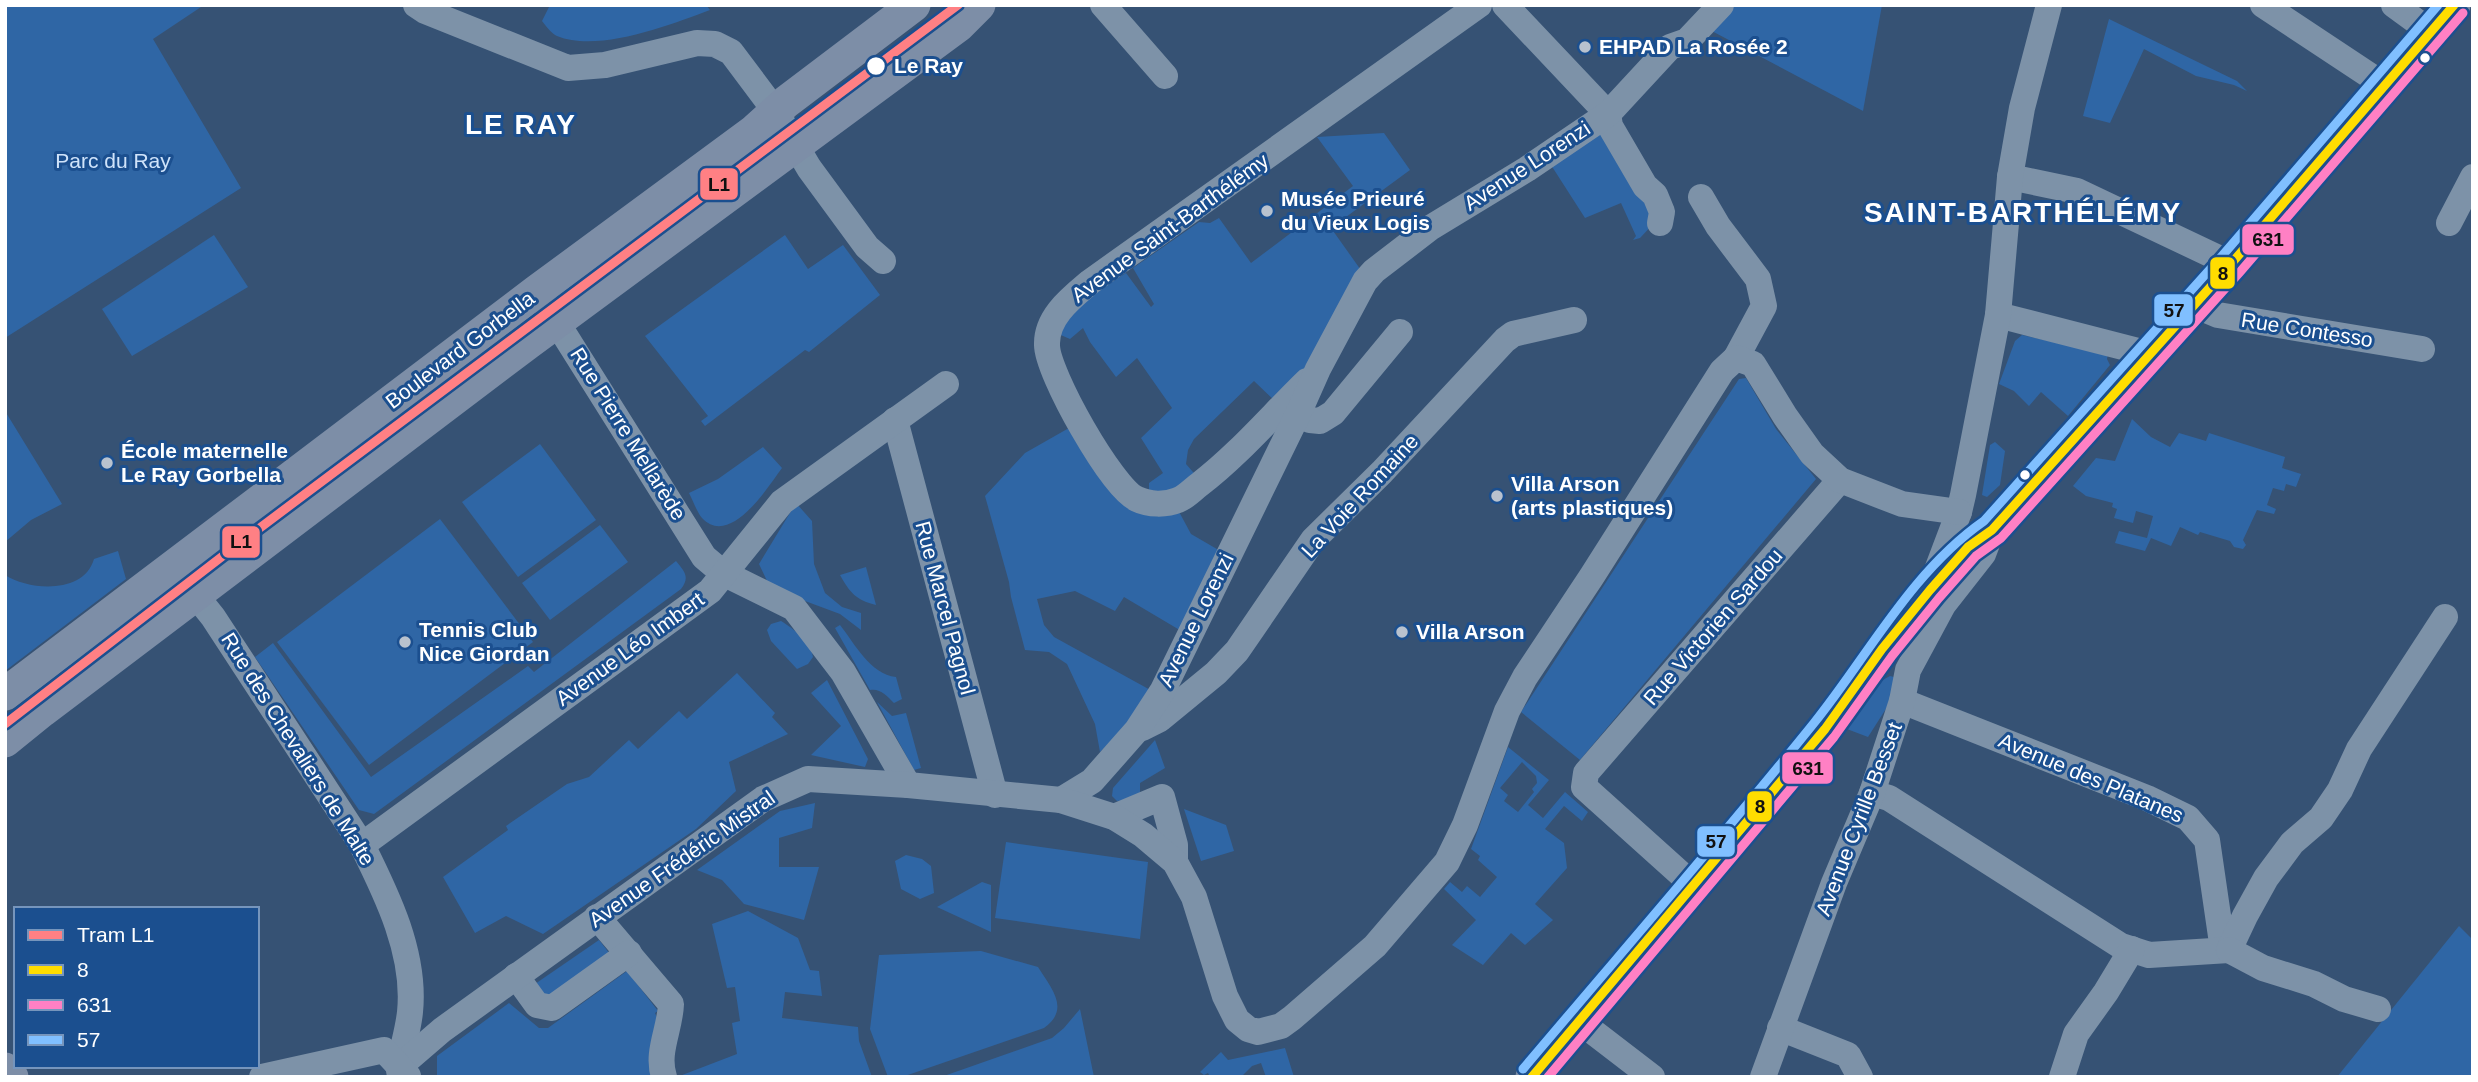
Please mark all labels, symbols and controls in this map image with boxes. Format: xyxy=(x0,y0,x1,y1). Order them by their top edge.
place label: EHPAD La Rosée 2 xyxy=(1599,35,1788,58)
marker: EHPAD La Rosée 2 xyxy=(1577,39,1593,55)
unlabelled marker xyxy=(2418,51,2432,65)
place label: Le Ray xyxy=(894,54,963,77)
marker: Le Ray xyxy=(865,55,887,77)
district label: LE RAY xyxy=(465,109,577,140)
street label: Avenue Lorenzi xyxy=(1459,116,1594,215)
street label: Avenue Saint-Barthélémy xyxy=(1067,148,1273,307)
park label: Parc du Ray xyxy=(55,149,171,172)
line badge: L1 xyxy=(699,167,739,201)
text: L1 xyxy=(708,174,731,195)
place label: Musée Prieuré du Vieux Logis xyxy=(1281,187,1430,234)
district label: SAINT-BARTHÉLÉMY xyxy=(1864,197,2182,228)
marker: Musée Prieuré du Vieux Logis xyxy=(1259,203,1275,219)
line badge: 631 xyxy=(2241,223,2295,256)
text: 631 xyxy=(2252,229,2284,250)
line badge: 8 xyxy=(2209,256,2236,290)
text: 8 xyxy=(2218,263,2228,284)
street label: Boulevard Gorbella xyxy=(381,286,539,413)
line badge: 57 xyxy=(2153,293,2194,327)
text: 57 xyxy=(2163,300,2185,321)
street label: Rue Contesso xyxy=(2240,308,2375,351)
street label: Rue Pierre Mellarède xyxy=(566,343,691,524)
street label: La Voie Romaine xyxy=(1297,429,1423,562)
place label: École maternelle Le Ray Gorbella xyxy=(121,439,288,486)
marker: École maternelle Le Ray Gorbella xyxy=(99,455,115,471)
unlabelled marker xyxy=(2018,468,2032,482)
place label: Villa Arson (arts plastiques) xyxy=(1511,472,1673,519)
marker: Villa Arson (arts plastiques) xyxy=(1489,488,1505,504)
street label: Rue Marcel Pagnol xyxy=(911,519,980,697)
line badge: L1 xyxy=(221,525,261,559)
text: L1 xyxy=(230,531,253,552)
street label: Rue Victorien Sardou xyxy=(1639,544,1787,709)
street label: Avenue Lorenzi xyxy=(1153,549,1238,690)
street label: Avenue Léo Imbert xyxy=(551,587,708,710)
place label: Tennis Club Nice Giordan xyxy=(419,618,550,665)
place label: Villa Arson xyxy=(1416,620,1525,643)
marker: Villa Arson xyxy=(1394,624,1410,640)
street label: Rue des Chevaliers de Malte xyxy=(217,628,380,869)
marker: Tennis Club Nice Giordan xyxy=(397,634,413,650)
street label: Avenue Cyrille Besset xyxy=(1811,719,1906,919)
street label: Avenue des Platanes xyxy=(1996,728,2187,827)
line badge: 631 xyxy=(1781,751,1834,785)
text: 631 xyxy=(1792,758,1824,779)
street label: Avenue Frédéric Mistral xyxy=(584,786,779,931)
line badge: 8 xyxy=(1746,790,1773,823)
text: 8 xyxy=(1755,796,1765,817)
line badge: 57 xyxy=(1696,825,1736,858)
text: 57 xyxy=(1705,831,1727,852)
legend xyxy=(14,907,259,1068)
text: Tram L1 xyxy=(77,923,154,946)
text: 8 xyxy=(77,958,89,981)
text: 631 xyxy=(77,993,112,1016)
text: 57 xyxy=(77,1028,100,1051)

